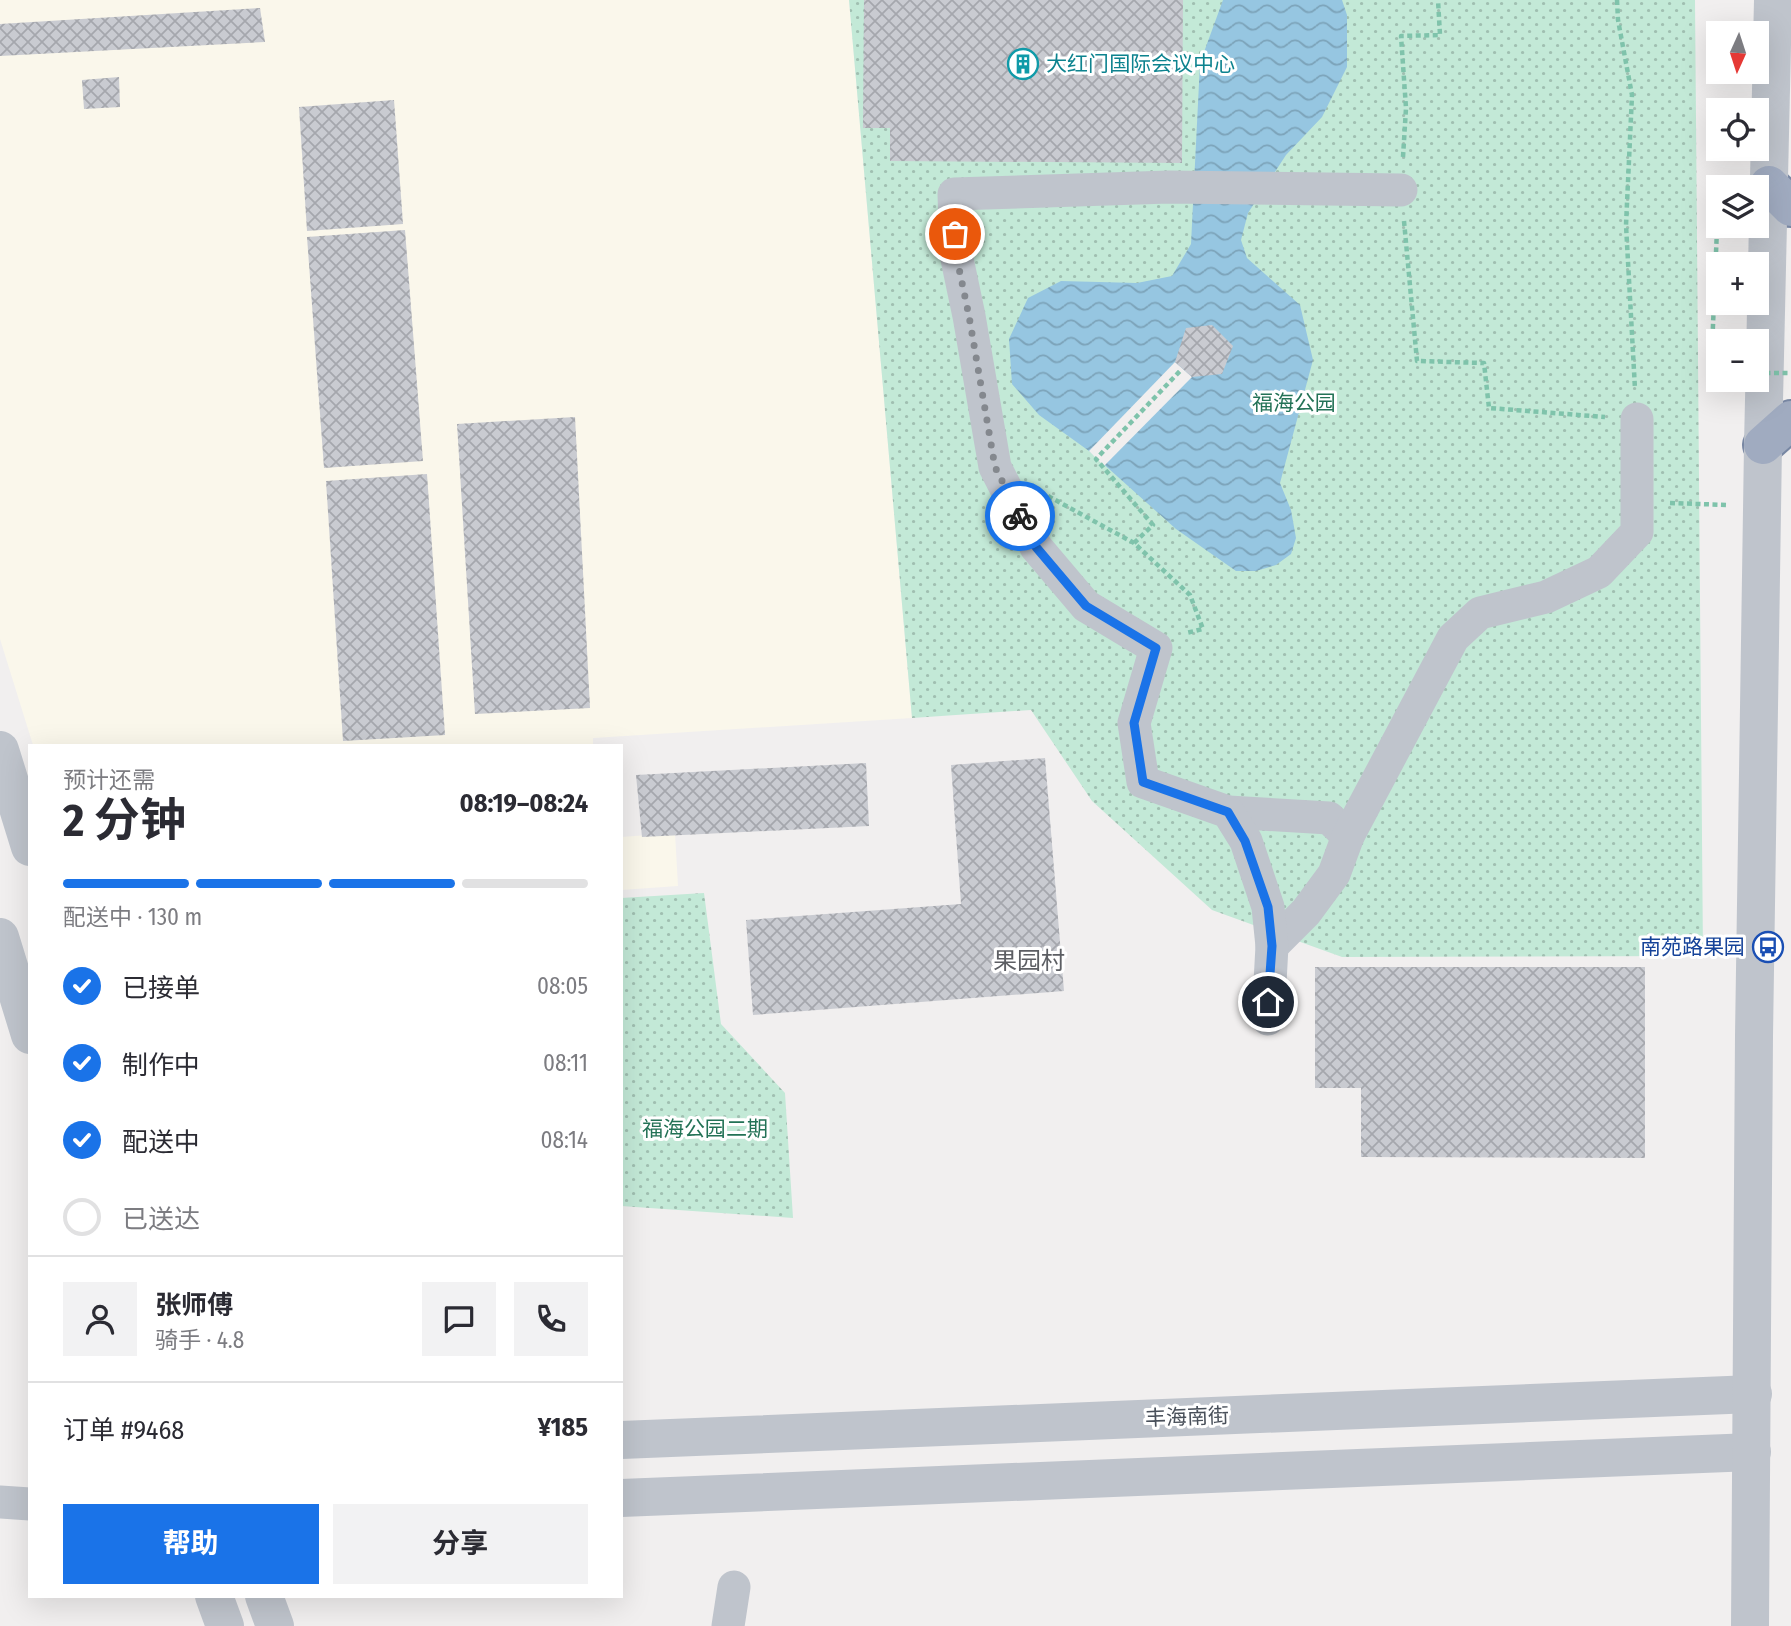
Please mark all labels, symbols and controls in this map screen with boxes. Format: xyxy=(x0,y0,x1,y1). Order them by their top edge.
north arrow xyxy=(1706,21,1769,84)
map controls xyxy=(1706,21,1769,392)
building icon: 大红门国际会议中心 xyxy=(1006,47,1040,81)
place label: 大红门国际会议中心 xyxy=(1046,51,1235,77)
button: locate xyxy=(1706,98,1769,161)
button: layers xyxy=(1706,175,1769,238)
pin xyxy=(925,204,985,264)
icon: bag xyxy=(936,215,974,253)
button: + xyxy=(1706,252,1769,315)
button: − xyxy=(1706,329,1769,392)
park label: 福海公园 xyxy=(1252,390,1336,416)
courier xyxy=(985,481,1055,551)
icon: bike xyxy=(1001,497,1039,535)
text: 预计还需 xyxy=(63,766,155,794)
text: 08:19–08:24 xyxy=(459,788,588,819)
text: 2 分钟 xyxy=(63,793,186,848)
text: 配送中 · 130 m xyxy=(63,903,202,931)
bus stop icon: 南苑路果园 xyxy=(1751,930,1785,964)
place label: 南苑路果园 xyxy=(1640,934,1745,960)
district label: 果园村 xyxy=(993,947,1065,975)
icon: check xyxy=(63,967,101,1005)
text: 08:05 xyxy=(537,972,588,1000)
pin xyxy=(1238,972,1298,1032)
text: 已接单 xyxy=(122,973,200,1004)
icon: home xyxy=(1249,983,1287,1021)
icon: check xyxy=(63,1044,101,1082)
text: 08:11 xyxy=(543,1049,588,1077)
text: 制作中 xyxy=(122,1050,200,1081)
park label: 福海公园二期 xyxy=(642,1116,768,1142)
icon: check xyxy=(63,1121,101,1159)
text: 08:14 xyxy=(540,1126,588,1154)
text: 配送中 xyxy=(122,1127,200,1158)
text: 已送达 xyxy=(122,1204,200,1235)
button: person xyxy=(63,1282,137,1356)
button: chat xyxy=(422,1282,496,1356)
button: phone xyxy=(514,1282,588,1356)
text: 张师傅 xyxy=(155,1290,233,1321)
text: 骑手 · 4.8 xyxy=(155,1326,244,1354)
street label: 丰海南街 xyxy=(1145,1403,1229,1431)
text: ¥185 xyxy=(538,1412,588,1443)
text: 订单 #9468 xyxy=(63,1415,184,1446)
button: 帮助 xyxy=(63,1504,319,1584)
button: 分享 xyxy=(333,1504,588,1584)

